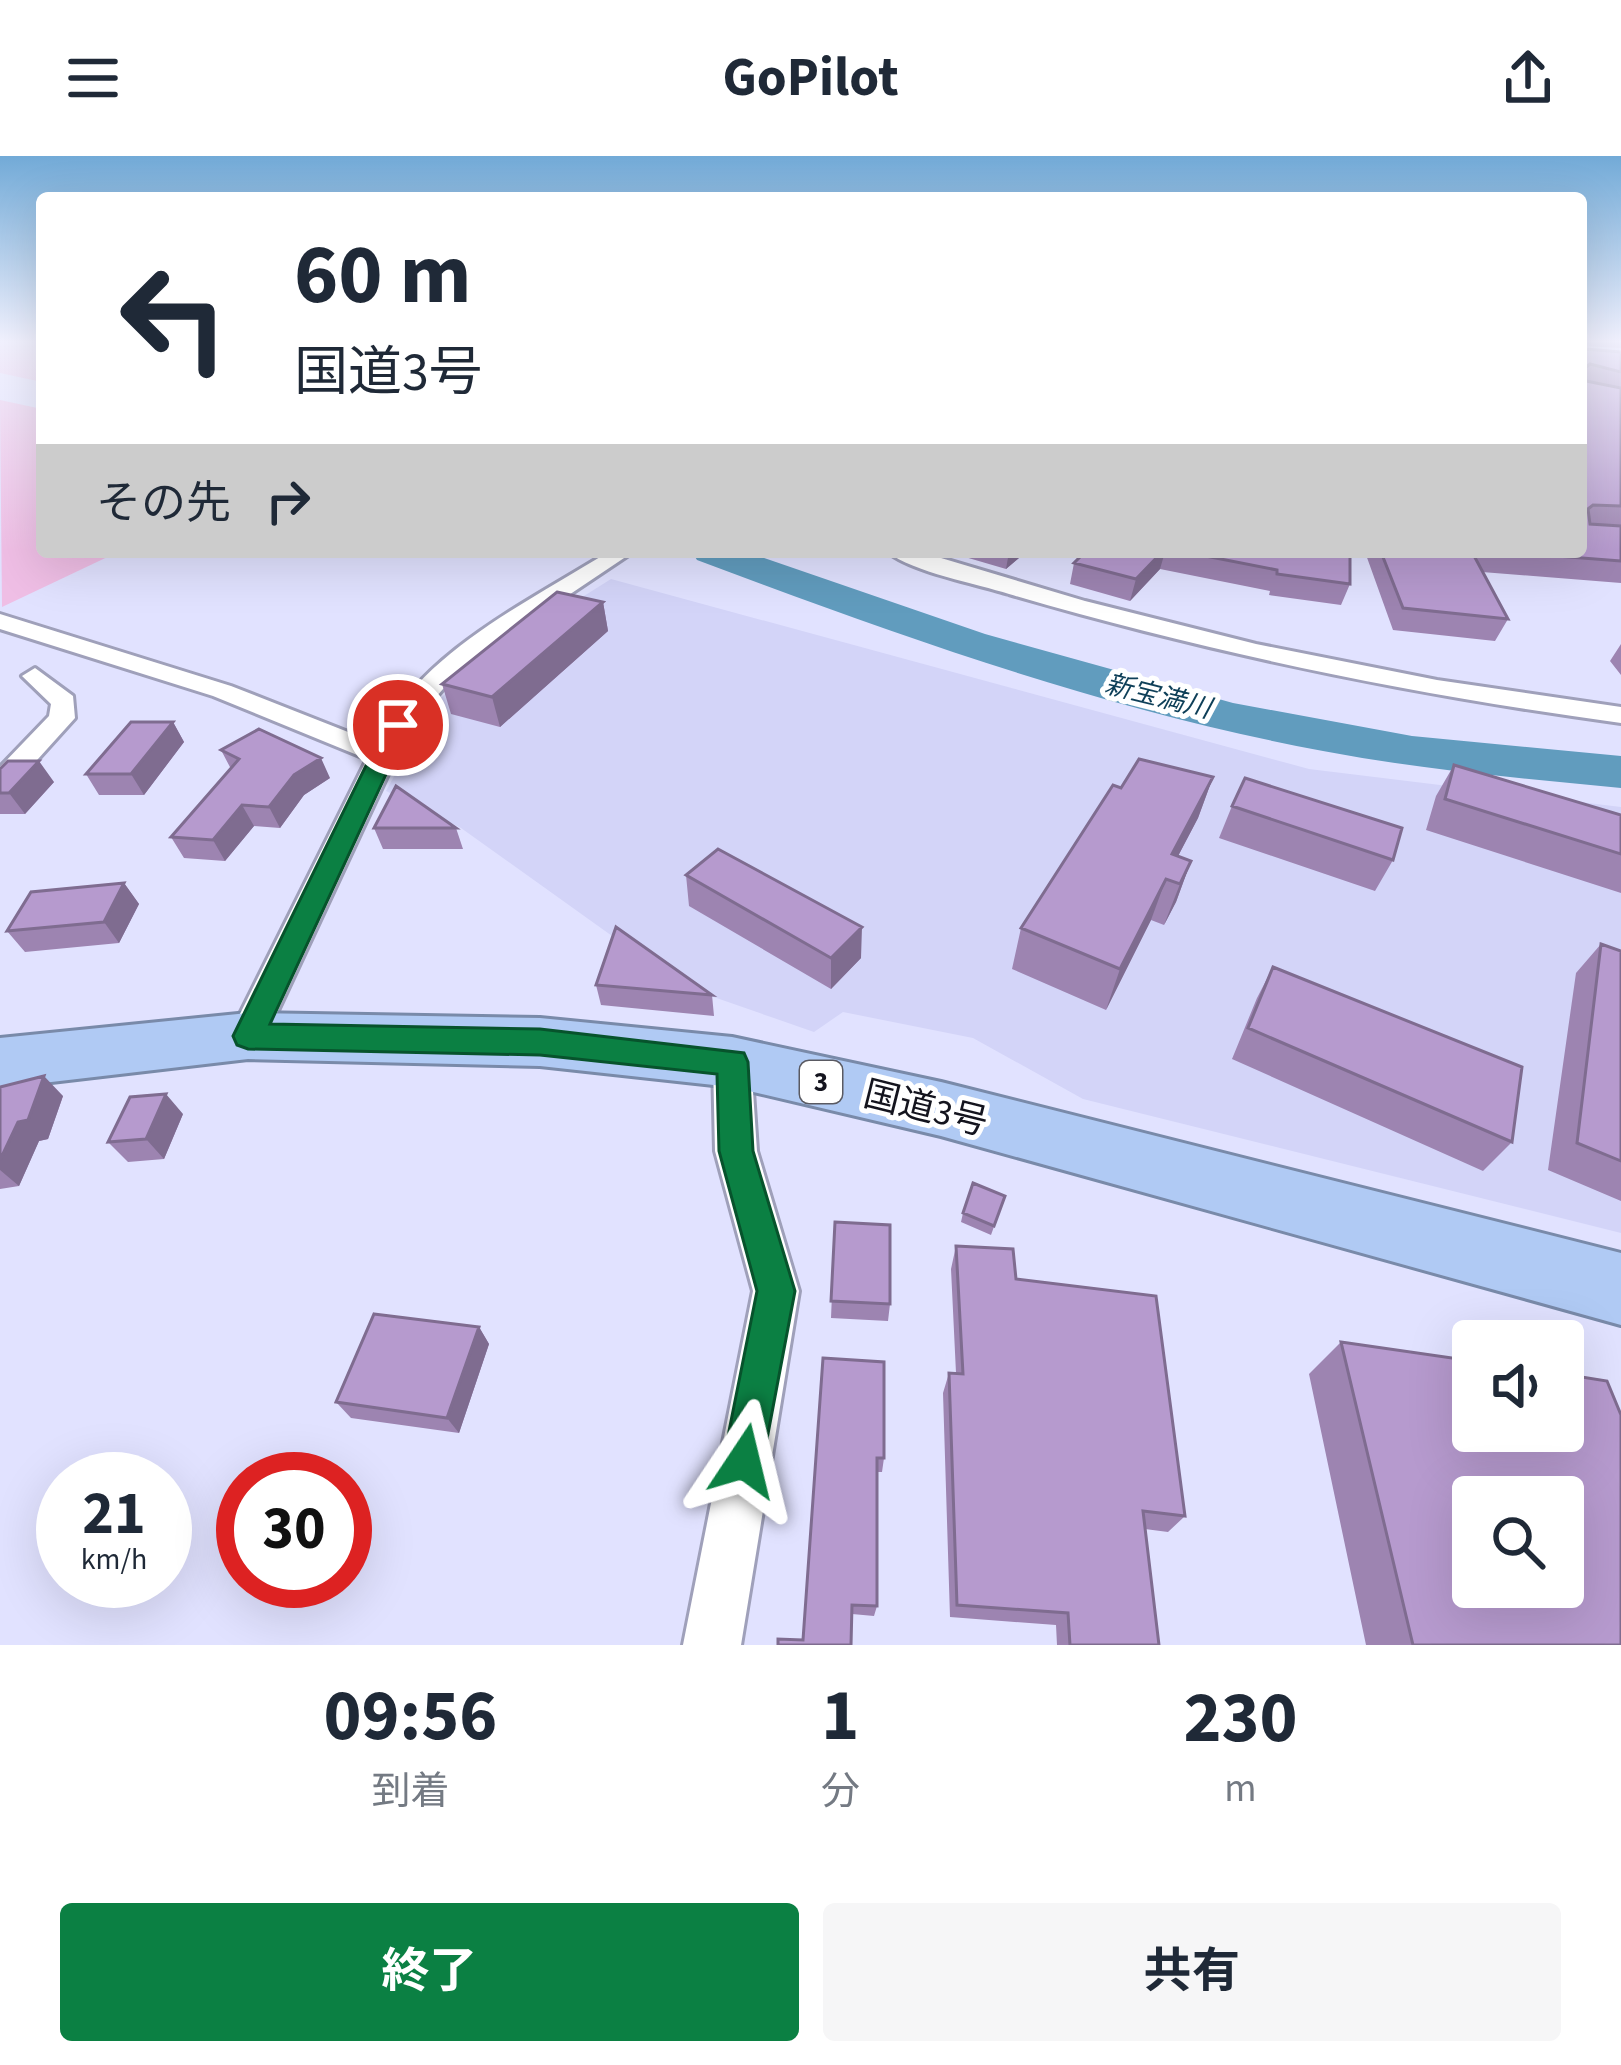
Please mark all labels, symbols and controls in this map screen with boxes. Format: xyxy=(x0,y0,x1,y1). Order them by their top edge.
text: GoPilot xyxy=(722,40,899,117)
icon: menu xyxy=(60,45,126,111)
icon: share xyxy=(1495,45,1561,111)
text: 60 m xyxy=(294,216,472,336)
icon: left xyxy=(96,240,252,396)
text: 国道3号 xyxy=(294,335,483,412)
icon: right xyxy=(255,468,321,534)
text: その先 xyxy=(96,472,231,536)
water label: 新宝満川 xyxy=(1101,665,1218,729)
pin xyxy=(347,674,449,776)
icon: arrive xyxy=(365,692,431,758)
road number: 3 xyxy=(800,1061,842,1103)
street label: 国道3号 xyxy=(858,1068,993,1148)
map controls xyxy=(1452,1320,1584,1608)
button: sound xyxy=(1452,1320,1584,1452)
position arrow xyxy=(681,1398,807,1524)
speed limit sign: 30 xyxy=(216,1452,372,1608)
text: 21 xyxy=(82,1472,146,1557)
button: search xyxy=(1452,1476,1584,1608)
text: km/h xyxy=(81,1538,147,1581)
text: 09:56 xyxy=(324,1665,497,1768)
text: 1 xyxy=(821,1665,859,1768)
text: 230 xyxy=(1183,1667,1297,1770)
text: m xyxy=(1224,1761,1257,1817)
text: 到着 xyxy=(371,1764,449,1820)
text: 分 xyxy=(821,1764,860,1820)
button: 終了 xyxy=(60,1903,799,2041)
button: 共有 xyxy=(823,1903,1561,2041)

